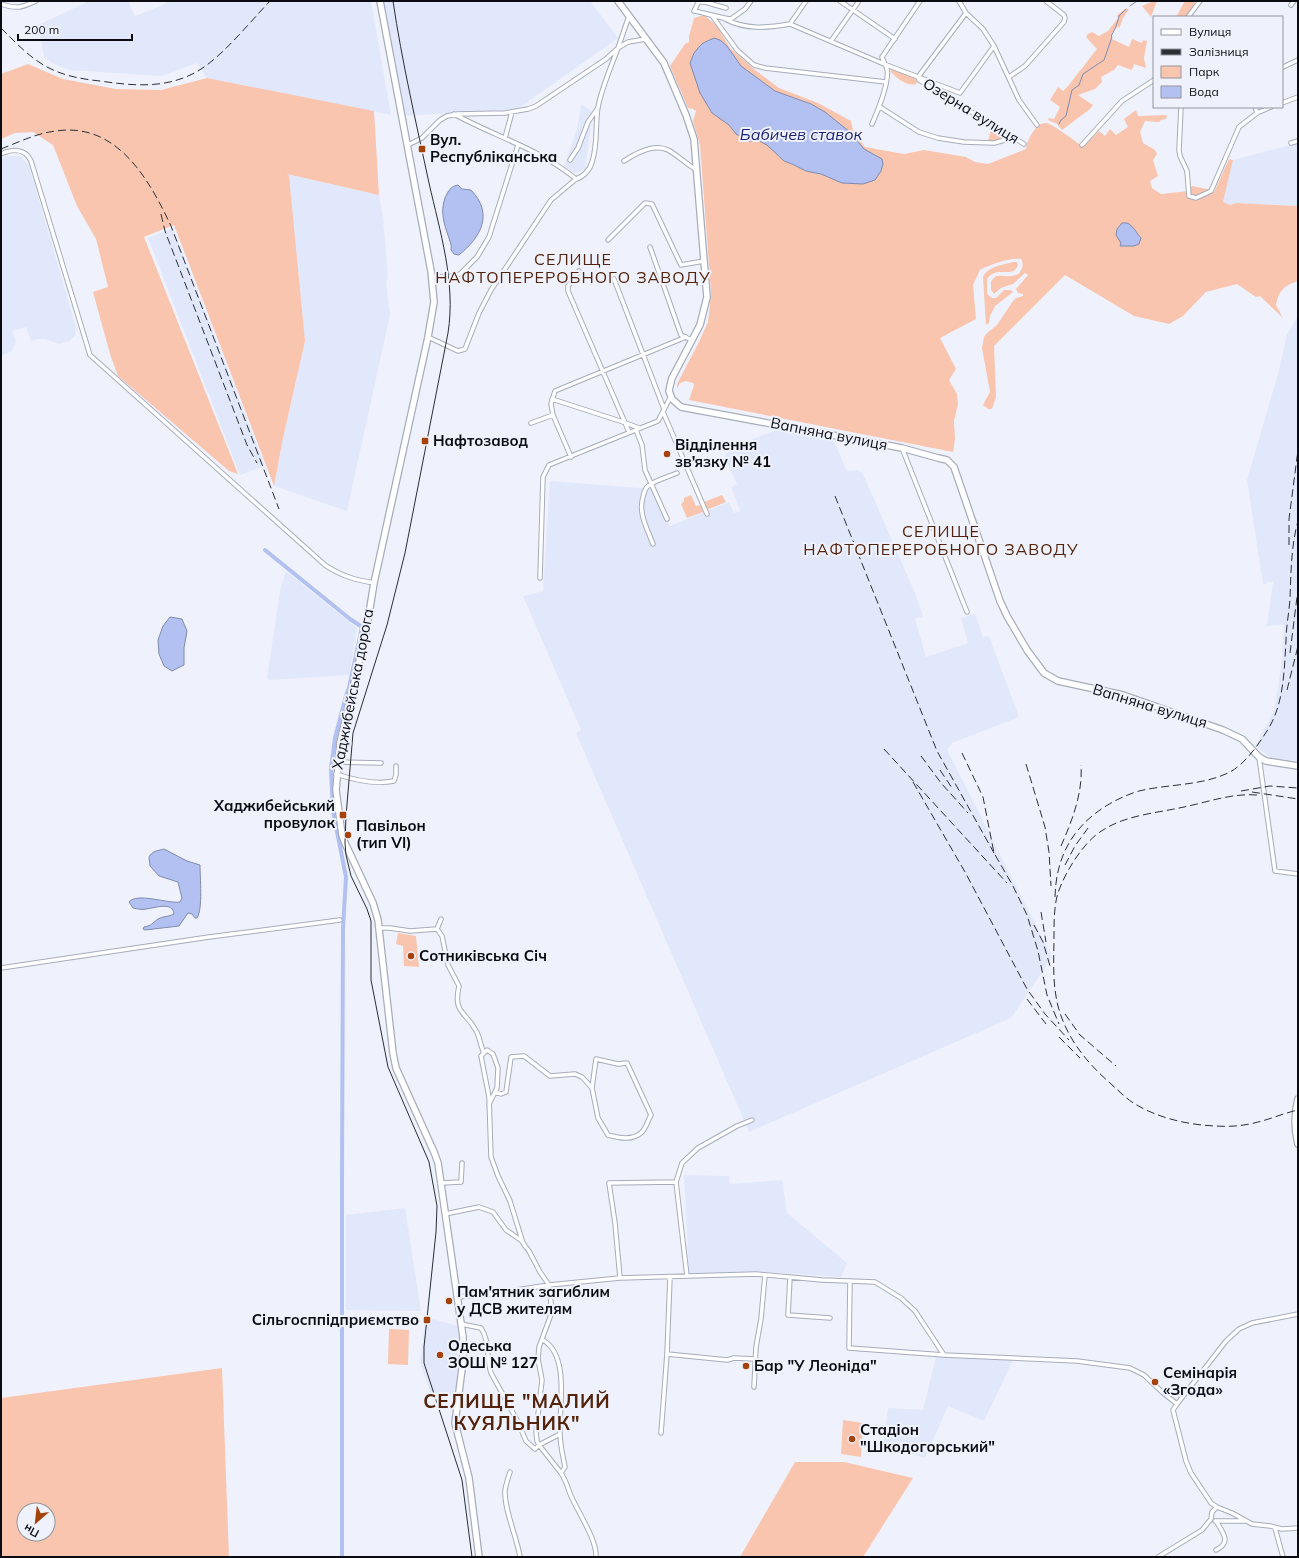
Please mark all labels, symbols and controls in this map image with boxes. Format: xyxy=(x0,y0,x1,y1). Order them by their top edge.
scale bar xyxy=(18,16,132,42)
legend xyxy=(1153,16,1283,108)
text: 200 m xyxy=(24,22,59,37)
text: Вулиця xyxy=(1189,24,1231,39)
text: Залізниця xyxy=(1189,44,1249,59)
text: Парк xyxy=(1189,64,1220,79)
street label: Озерна вулиця xyxy=(920,73,1023,148)
text: Вода xyxy=(1189,84,1219,99)
water label: Бабичев ставок xyxy=(740,124,863,144)
place label: Вул. Республіканська xyxy=(430,130,557,166)
marker: Вул. Республіканська xyxy=(417,144,427,154)
district label: СЕЛИЩЕ НАФТОПЕРЕРОБНОГО ЗАВОДУ xyxy=(435,249,711,287)
street label: Вапняна вулиця xyxy=(769,413,889,454)
place label: Нафтозавод xyxy=(433,431,529,450)
place label: Відділення зв'язку № 41 xyxy=(675,435,771,471)
marker: Нафтозавод xyxy=(420,436,430,446)
marker: Відділення зв'язку № 41 xyxy=(662,449,672,459)
district label: СЕЛИЩЕ НАФТОПЕРЕРОБНОГО ЗАВОДУ xyxy=(803,521,1079,559)
street label: Хаджибейська дорога xyxy=(328,607,377,771)
street label: Вапняна вулиця xyxy=(1091,679,1210,732)
place label: Хаджибейський провулок xyxy=(213,796,335,832)
marker: Хаджибейський провулок xyxy=(338,810,348,820)
place label: Павільон (тип VI) xyxy=(356,816,426,852)
marker: Павільон (тип VI) xyxy=(343,830,353,840)
place label: Сотниківська Січ xyxy=(419,946,547,965)
marker: Сотниківська Січ xyxy=(406,951,416,961)
place label: Пам'ятник загиблим у ДСВ жителям xyxy=(457,1282,610,1318)
marker: Пам'ятник загиблим у ДСВ жителям xyxy=(444,1296,454,1306)
place label: Сільгосппідприємство xyxy=(252,1310,419,1329)
marker: Сільгосппідприємство xyxy=(422,1315,432,1325)
place label: Одеська ЗОШ № 127 xyxy=(448,1336,538,1372)
marker: Одеська ЗОШ № 127 xyxy=(435,1350,445,1360)
place label: Бар "У Леоніда" xyxy=(754,1356,877,1375)
marker: Бар "У Леоніда" xyxy=(741,1361,751,1371)
place label: Семінарія «Згода» xyxy=(1163,1363,1237,1399)
marker: Семінарія «Згода» xyxy=(1150,1377,1160,1387)
district label: СЕЛИЩЕ "МАЛИЙ КУЯЛЬНИК" xyxy=(423,1389,611,1435)
place label: Стадіон "Шкодогорський" xyxy=(860,1420,995,1456)
marker: Стадіон "Шкодогорський" xyxy=(847,1434,857,1444)
north arrow xyxy=(16,1502,56,1542)
text: Пн xyxy=(21,1521,41,1541)

